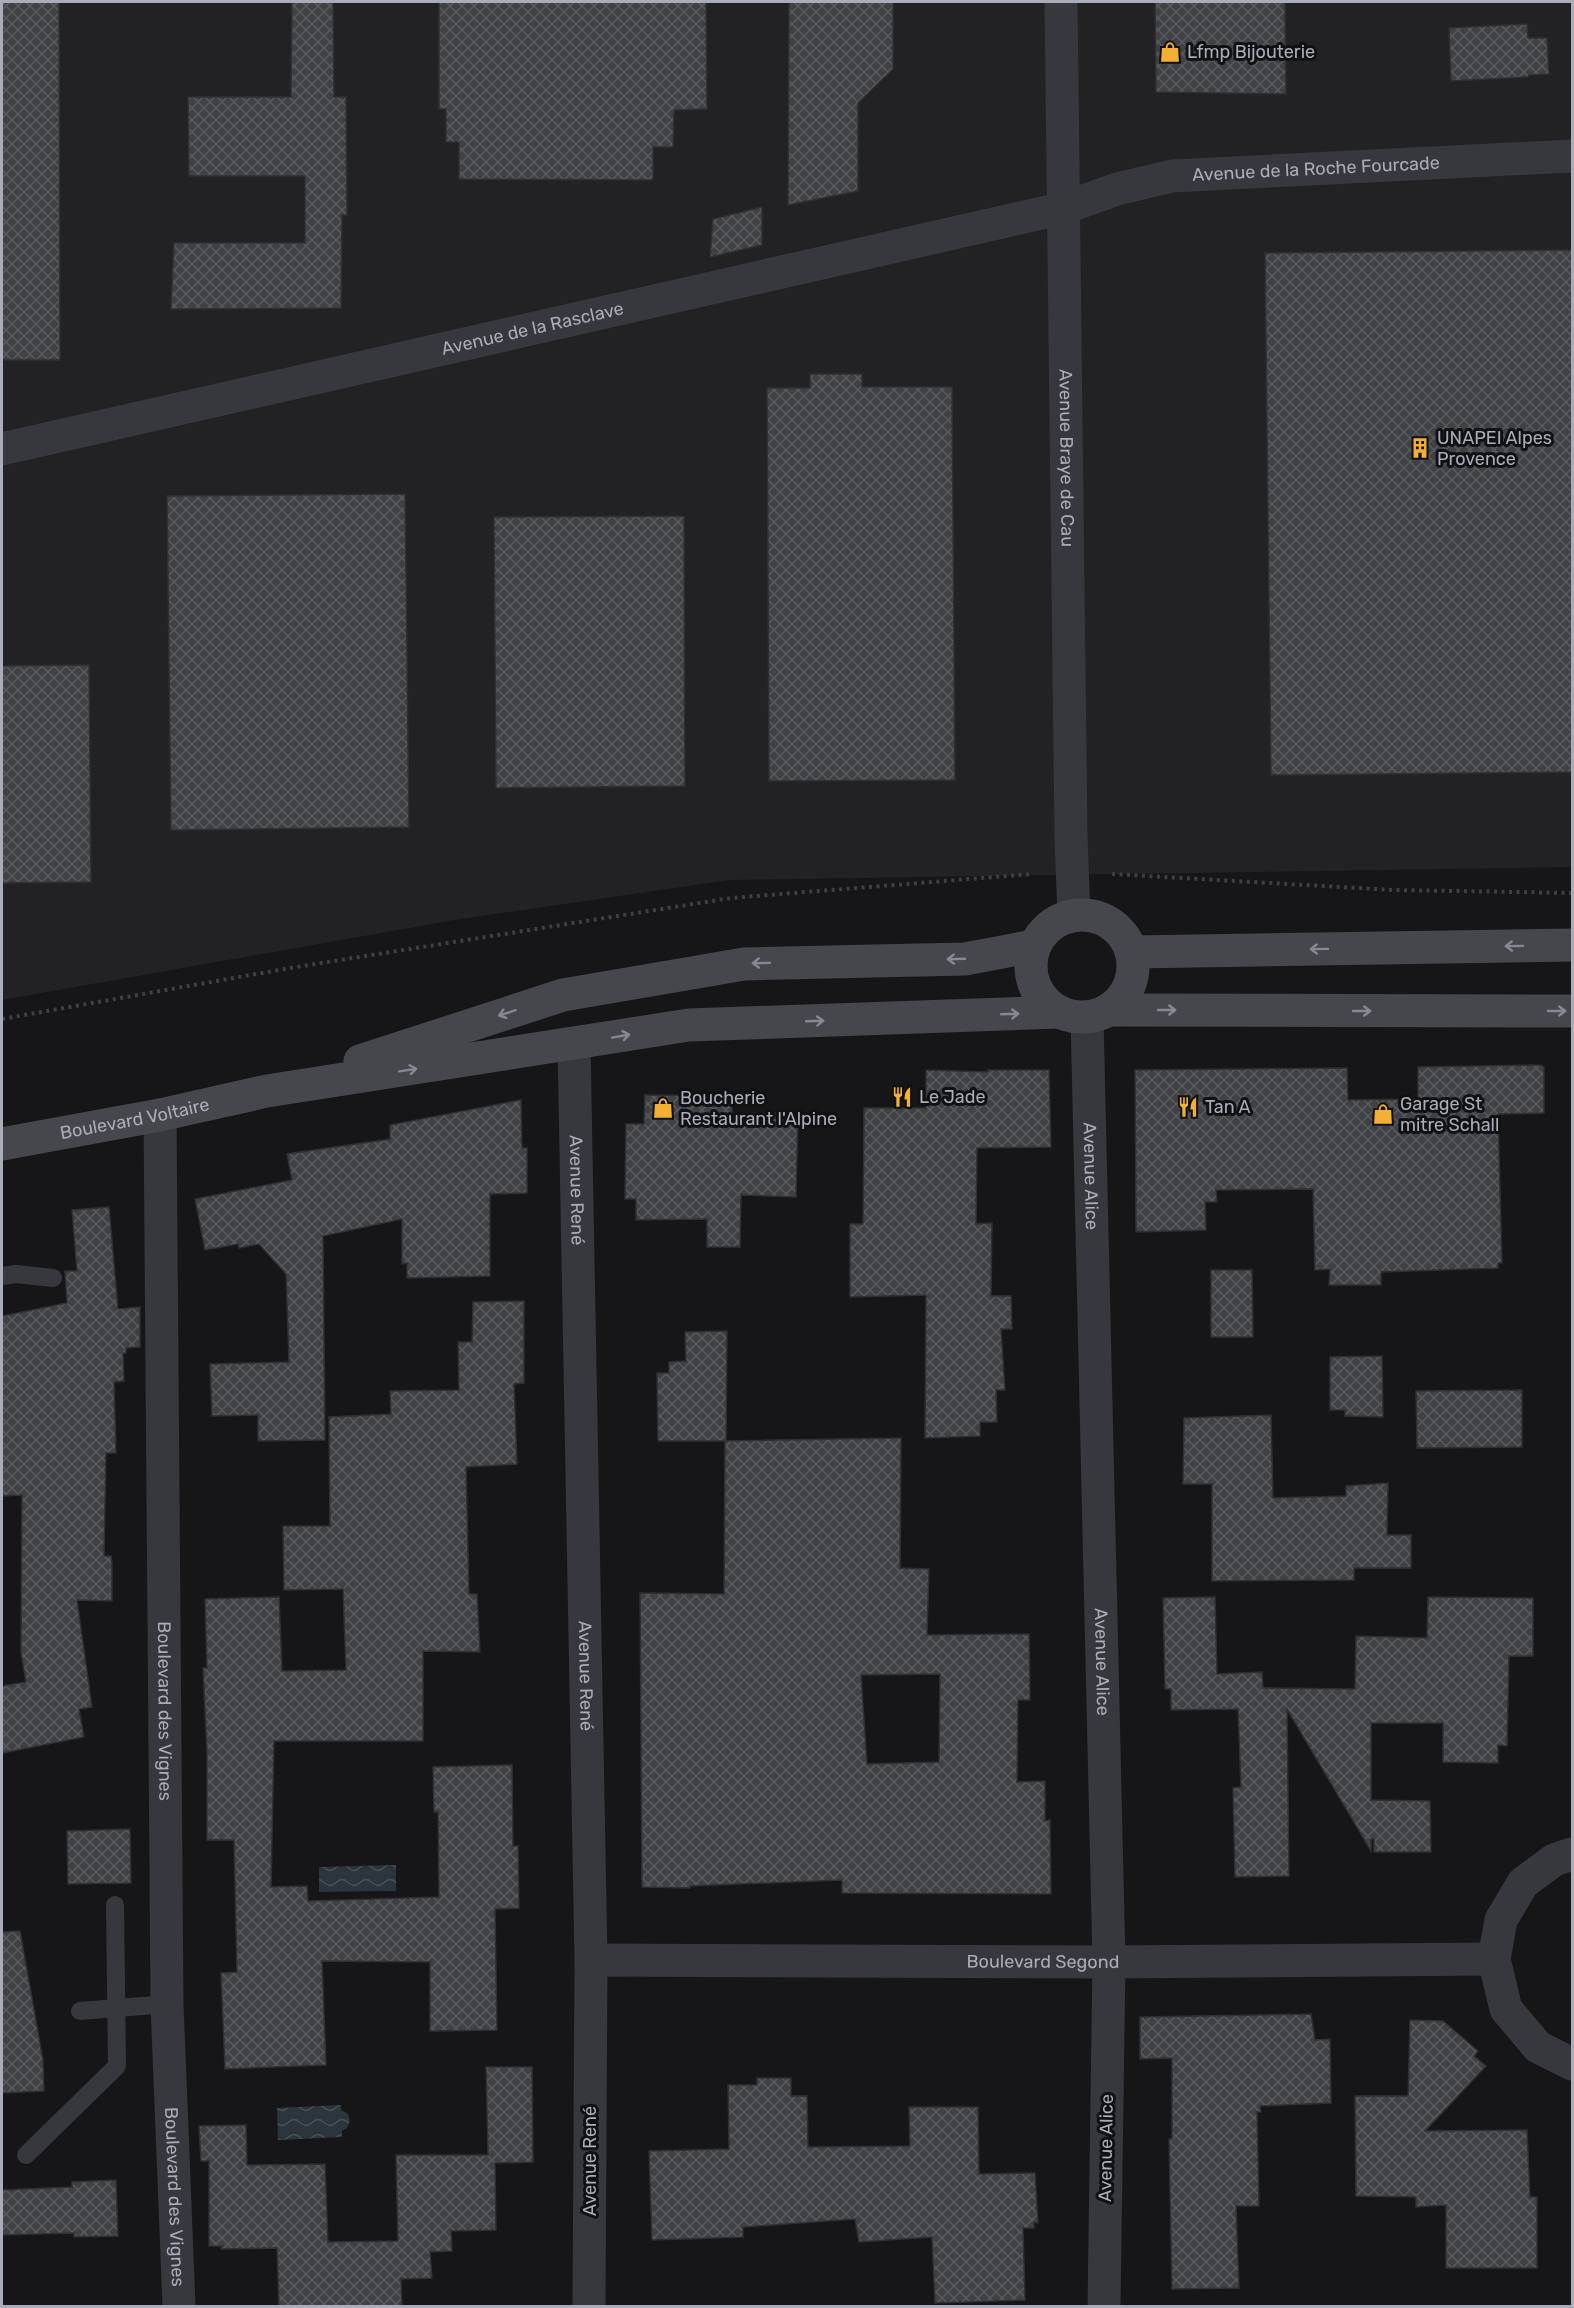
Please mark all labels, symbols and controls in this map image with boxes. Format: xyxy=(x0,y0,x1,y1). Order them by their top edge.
shop icon: Lfmp Bijouterie xyxy=(1158,40,1182,64)
place label: Lfmp Bijouterie xyxy=(1187,41,1315,63)
street label: Avenue de la Roche Fourcade xyxy=(1192,152,1440,186)
street label: Avenue de la Rasclave xyxy=(439,297,626,360)
street label: Avenue Braye de Cau xyxy=(1054,369,1079,547)
place label: UNAPEI Alpes Provence xyxy=(1437,427,1552,470)
building icon: UNAPEI Alpes Provence xyxy=(1408,436,1432,460)
one-way arrow xyxy=(1505,940,1525,952)
one-way arrow xyxy=(1310,943,1330,955)
one-way arrow xyxy=(946,953,966,965)
one-way arrow xyxy=(751,957,771,969)
one-way arrow xyxy=(1156,1004,1176,1016)
one-way arrow xyxy=(1351,1005,1371,1017)
one-way arrow xyxy=(1546,1005,1566,1017)
one-way arrow xyxy=(498,1008,517,1019)
one-way arrow xyxy=(1000,1009,1020,1020)
one-way arrow xyxy=(805,1015,825,1026)
one-way arrow xyxy=(611,1030,631,1041)
one-way arrow xyxy=(397,1064,417,1075)
restaurant icon: Le Jade xyxy=(890,1085,914,1109)
place label: Le Jade xyxy=(919,1086,986,1108)
place label: Boucherie Restaurant l'Alpine xyxy=(680,1087,837,1130)
street label: Boulevard Voltaire xyxy=(58,1093,212,1144)
place label: Garage St mitre Schall xyxy=(1400,1093,1499,1136)
restaurant icon: Tan A xyxy=(1176,1095,1200,1119)
shop icon: Boucherie Restaurant l'Alpine xyxy=(651,1096,675,1120)
place label: Tan A xyxy=(1205,1096,1251,1118)
shop icon: Garage St mitre Schall xyxy=(1371,1102,1395,1126)
street label: Avenue Alice xyxy=(1078,1122,1103,1230)
street label: Avenue René xyxy=(565,1135,589,1245)
street label: Avenue Alice xyxy=(1090,1608,1114,1716)
street label: Boulevard des Vignes xyxy=(153,1621,176,1801)
street label: Avenue René xyxy=(574,1621,598,1731)
street label: Boulevard Segond xyxy=(967,1950,1119,1973)
street label: Avenue Alice xyxy=(1094,2094,1118,2202)
street label: Avenue René xyxy=(579,2106,601,2216)
street label: Boulevard des Vignes xyxy=(160,2107,189,2287)

